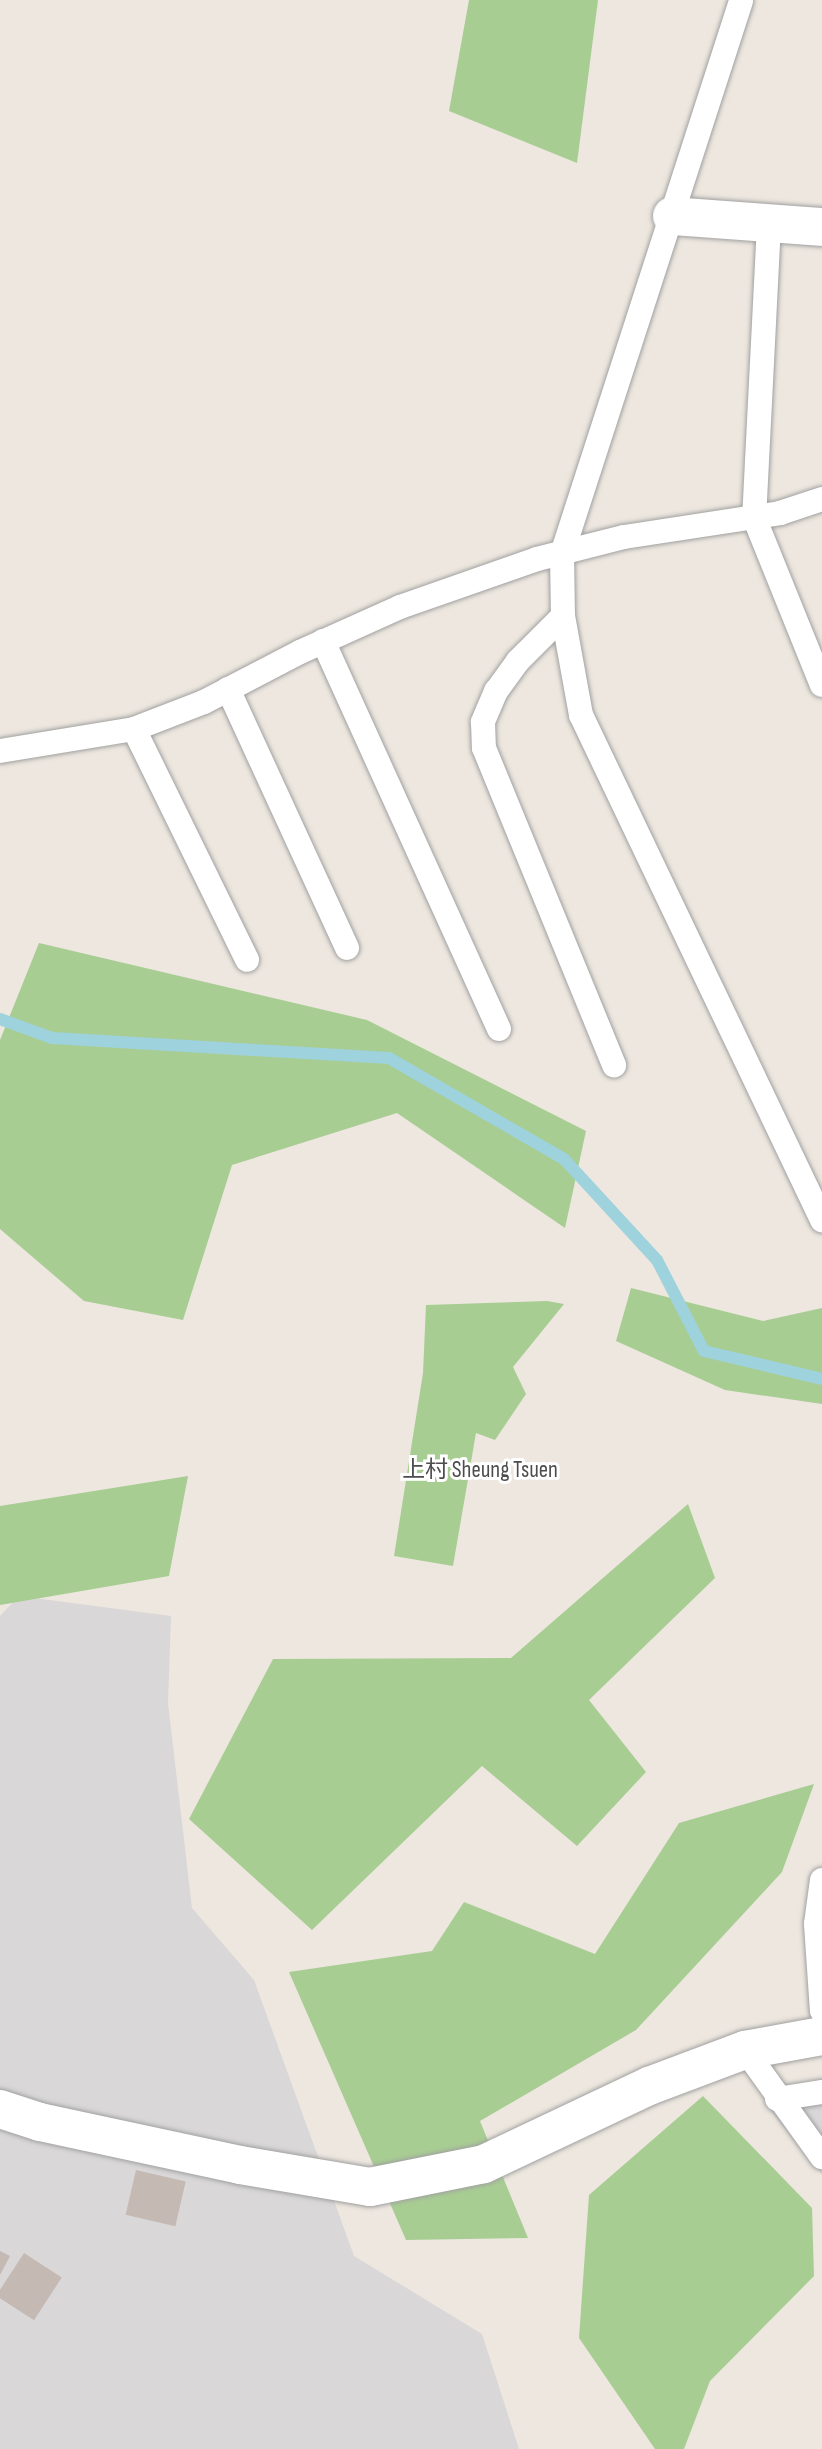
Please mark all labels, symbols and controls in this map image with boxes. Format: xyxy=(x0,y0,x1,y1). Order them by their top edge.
district label: 上村 Sheung Tsuen xyxy=(402,1456,558,1484)

